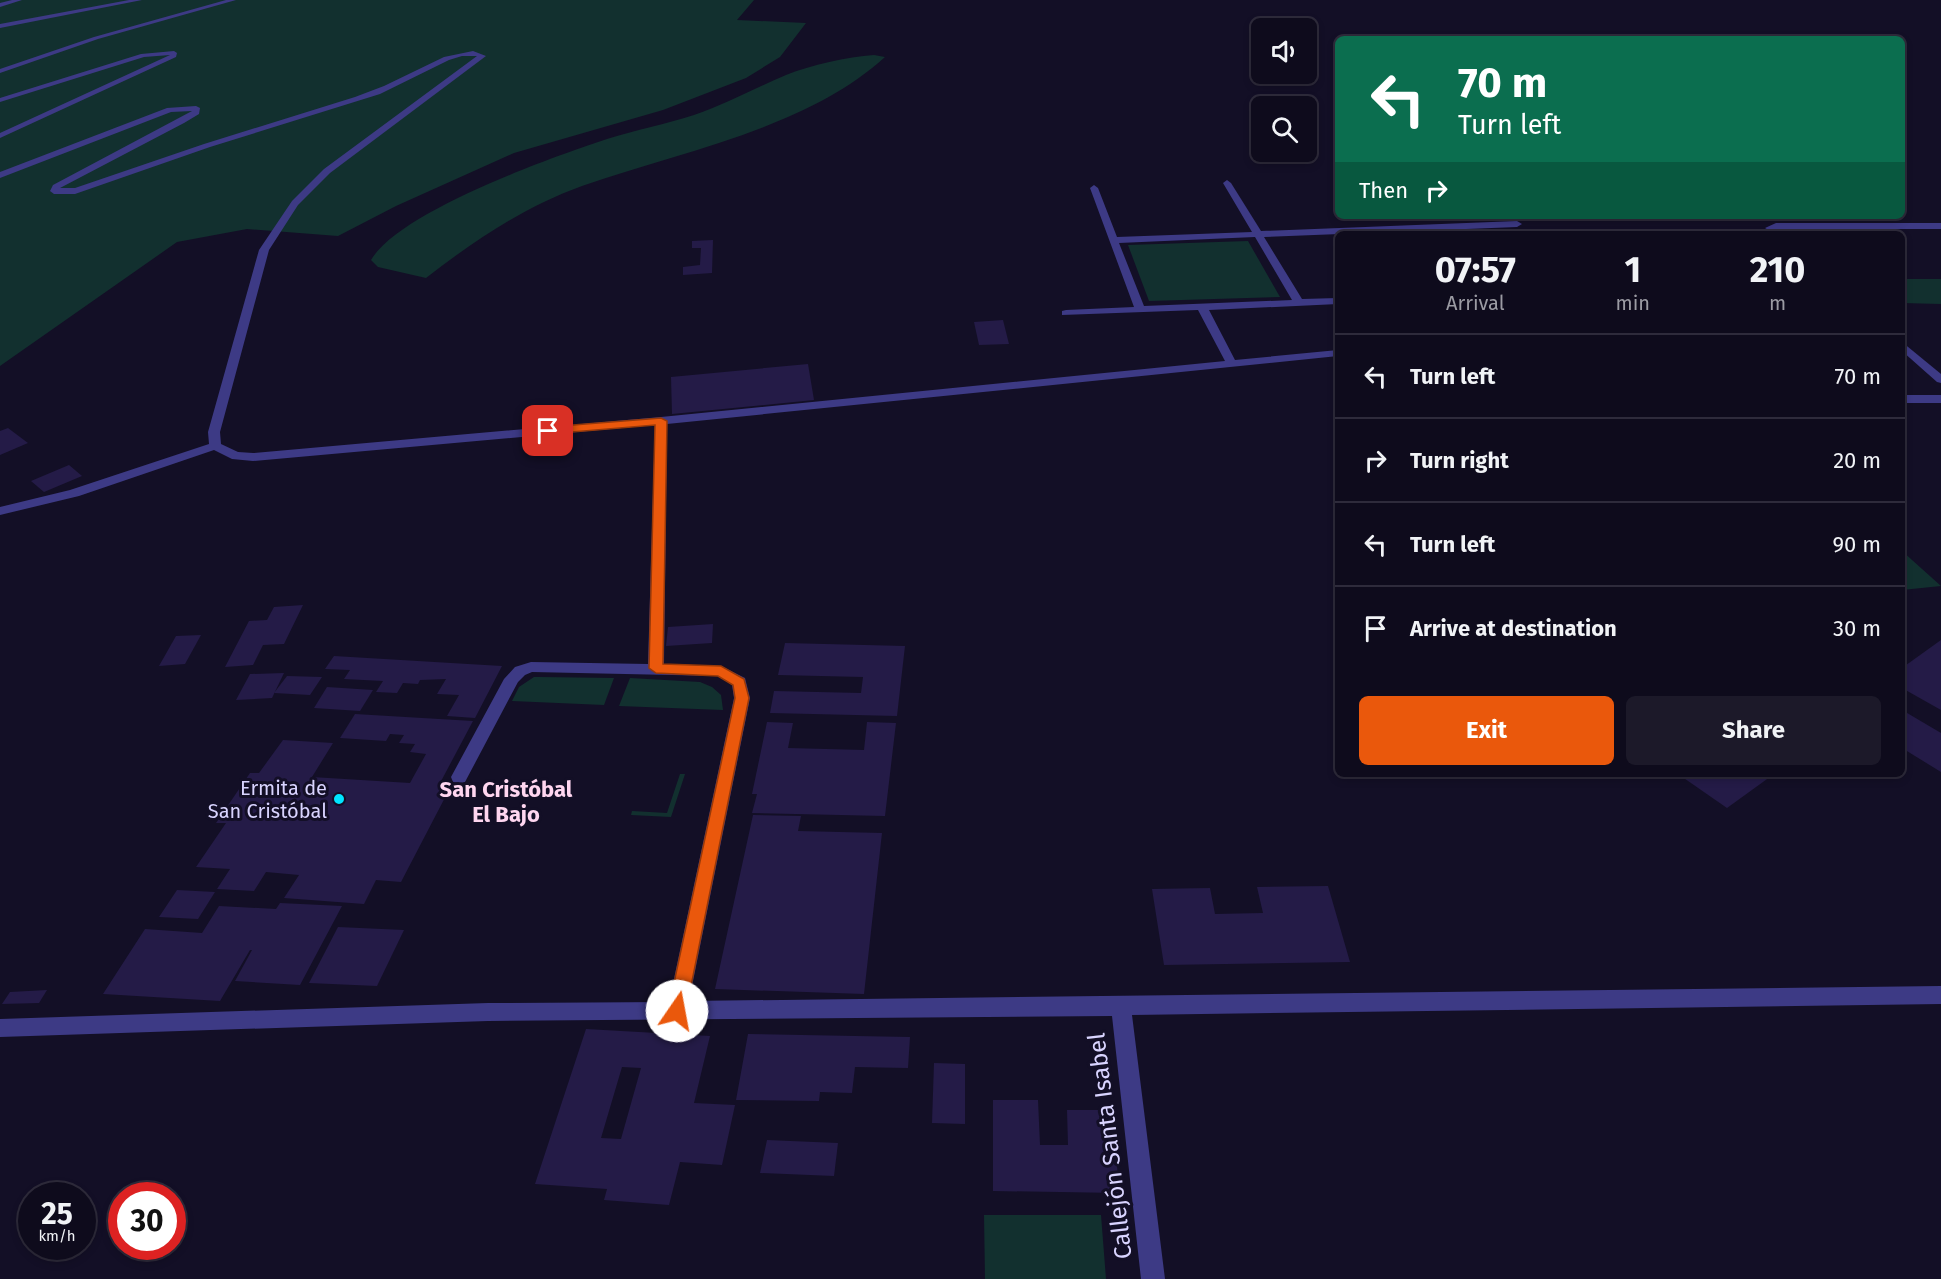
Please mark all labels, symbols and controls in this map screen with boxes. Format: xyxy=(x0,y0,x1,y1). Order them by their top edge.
map controls xyxy=(1251,18,1317,162)
button: sound xyxy=(1251,18,1317,84)
text: 70 m xyxy=(1458,58,1547,108)
icon: left xyxy=(1359,60,1437,138)
button: search xyxy=(1251,96,1317,162)
text: Turn left xyxy=(1458,109,1561,141)
icon: right xyxy=(1420,174,1453,207)
text: Then xyxy=(1359,177,1408,204)
text: 07:57 xyxy=(1435,248,1516,292)
text: 1 xyxy=(1624,248,1641,292)
text: 210 xyxy=(1750,248,1805,292)
text: Arrival xyxy=(1446,291,1505,315)
text: min xyxy=(1616,291,1650,315)
text: m xyxy=(1769,291,1786,315)
icon: left xyxy=(1359,360,1392,393)
text: Turn left xyxy=(1410,363,1495,390)
text: 70 m xyxy=(1835,363,1881,390)
pin xyxy=(522,405,573,456)
icon: arrive xyxy=(531,414,564,447)
icon: right xyxy=(1359,444,1392,477)
text: Turn right xyxy=(1410,447,1509,474)
text: 20 m xyxy=(1833,447,1881,474)
icon: left xyxy=(1359,528,1392,561)
text: Turn left xyxy=(1410,531,1495,558)
text: 90 m xyxy=(1832,531,1881,558)
icon: arrive xyxy=(1359,612,1392,645)
text: Arrive at destination xyxy=(1410,615,1617,642)
text: 30 m xyxy=(1833,615,1881,642)
button: Exit xyxy=(1359,696,1614,765)
button: Share xyxy=(1626,696,1881,765)
place label: Ermita de San Cristóbal xyxy=(208,776,327,823)
district label: San Cristóbal El Bajo xyxy=(440,776,573,828)
marker: Ermita de San Cristóbal xyxy=(332,792,346,806)
position arrow xyxy=(645,979,709,1043)
street label: Callejón Santa Isabel xyxy=(1082,1031,1138,1261)
speed limit sign: 30 xyxy=(108,1182,186,1260)
text: 25 xyxy=(41,1196,73,1232)
text: km/h xyxy=(38,1227,76,1245)

